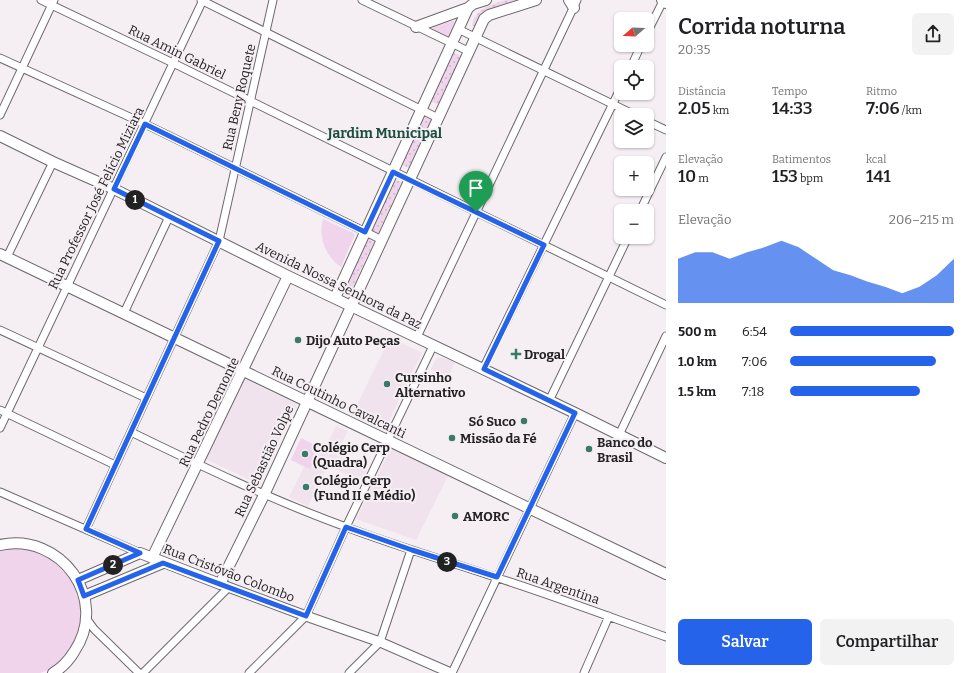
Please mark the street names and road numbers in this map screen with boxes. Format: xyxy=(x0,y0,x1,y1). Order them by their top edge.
street label: Rua Amin Gabriel xyxy=(126,22,228,82)
street label: Rua Beny Roquete xyxy=(219,42,259,152)
street label: Rua Professor José Felício Miziara xyxy=(45,104,147,292)
street label: Avenida Nossa Senhora da Paz xyxy=(253,238,425,332)
street label: Rua Pedro Demonte xyxy=(176,355,242,469)
street label: Rua Coutinho Cavalcanti xyxy=(269,363,409,441)
street label: Rua Sebastião Volpe xyxy=(232,403,296,519)
street label: Rua Cristóvão Colombo xyxy=(161,541,297,605)
street label: Rua Argentina xyxy=(514,565,602,607)

